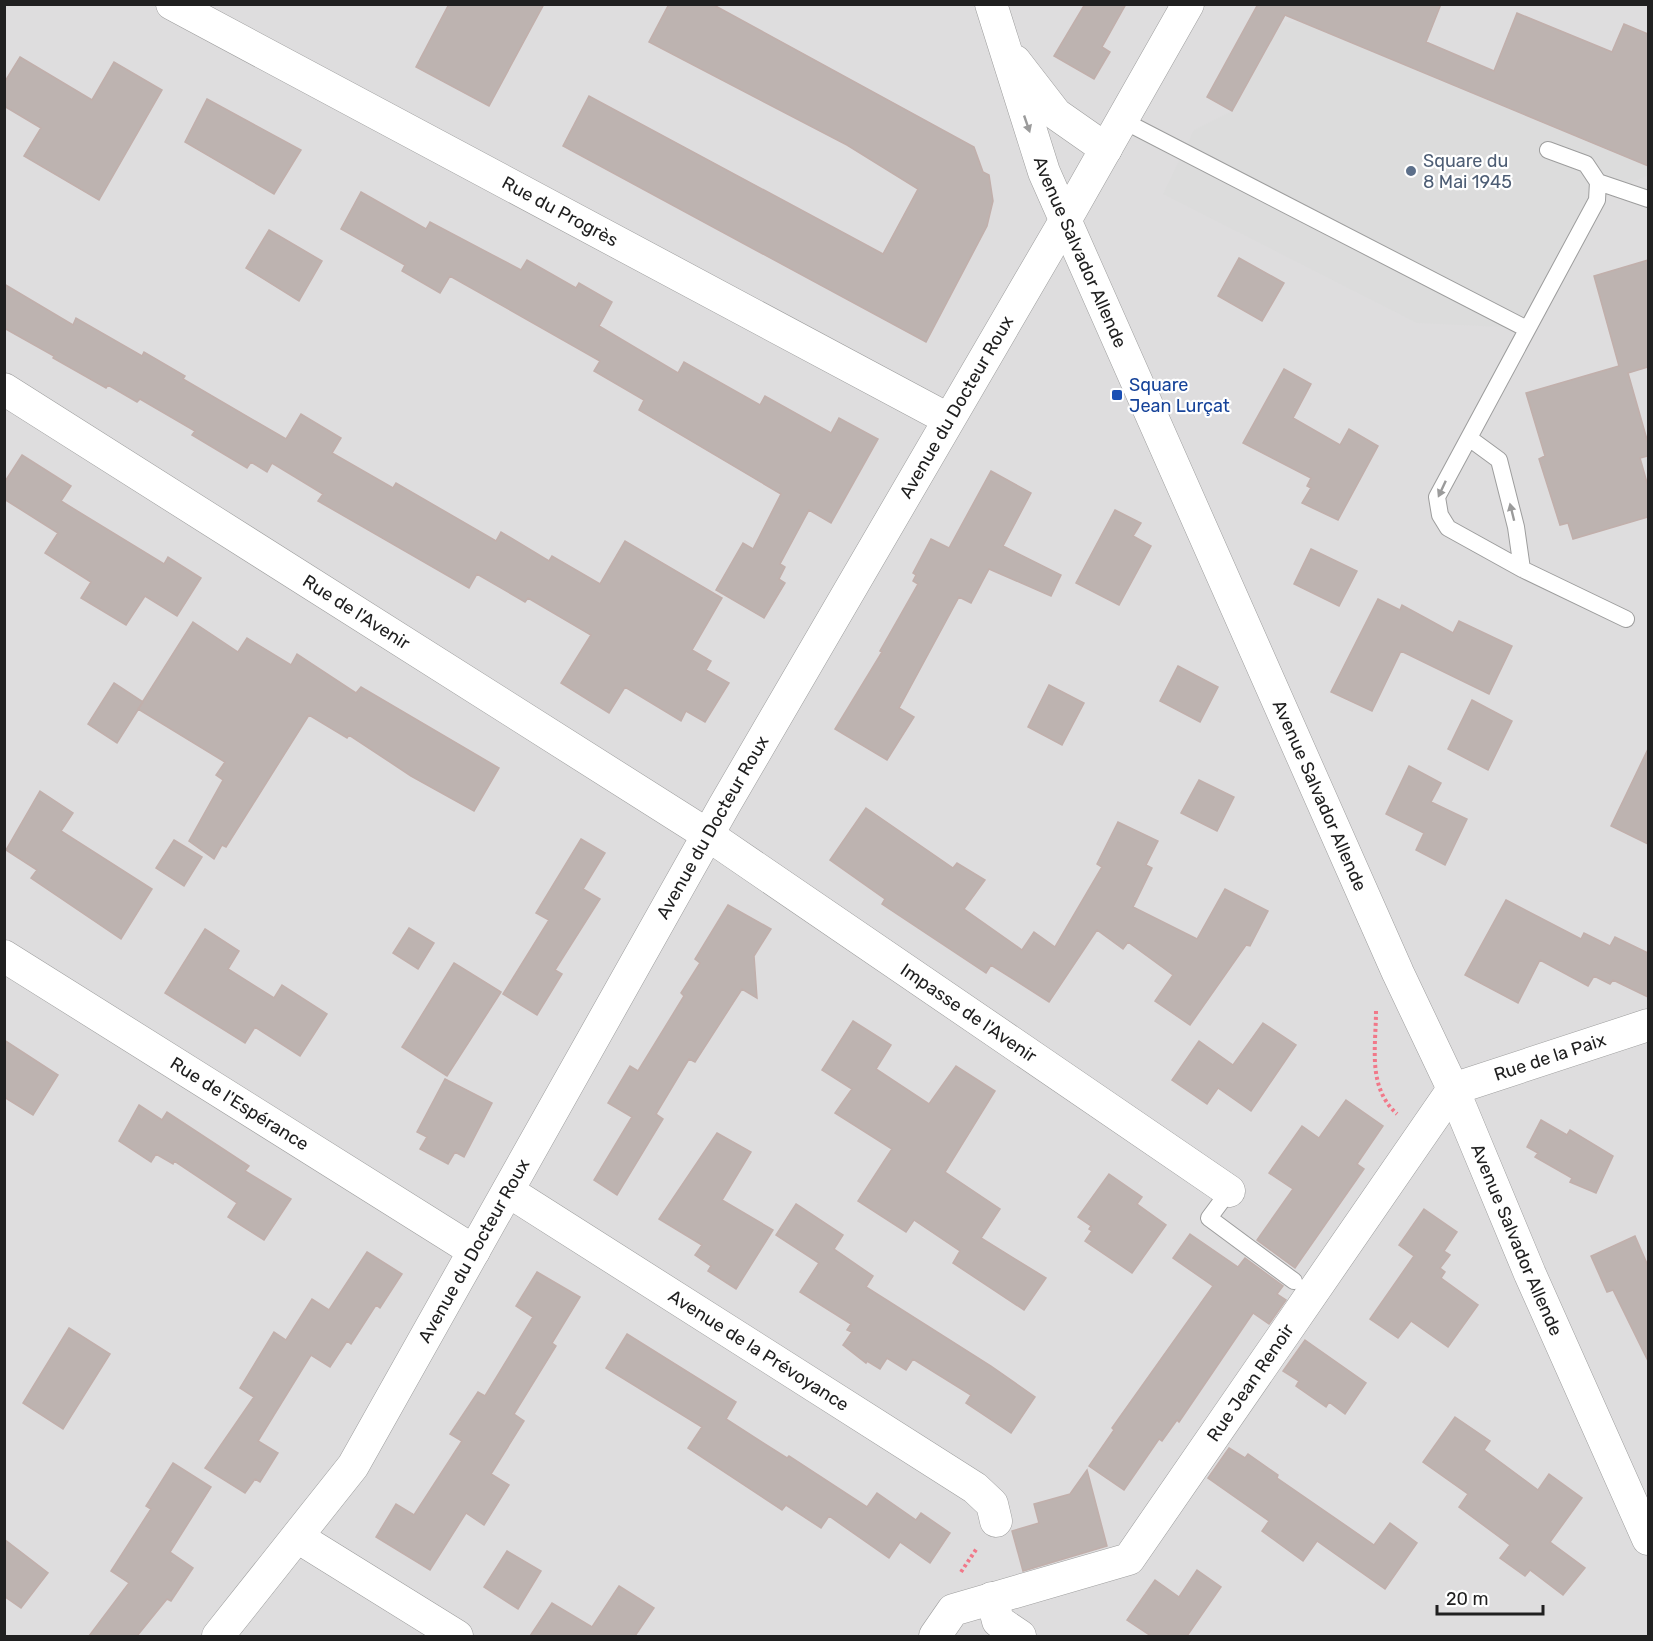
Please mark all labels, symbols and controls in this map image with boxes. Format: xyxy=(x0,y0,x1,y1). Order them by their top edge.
one-way arrow xyxy=(1023,115,1033,133)
place label: Square du 8 Mai 1945 xyxy=(1423,150,1512,193)
street label: Avenue Salvador Allende xyxy=(1029,154,1131,351)
marker: Square du 8 Mai 1945 xyxy=(1404,164,1418,178)
street label: Rue du Progrès xyxy=(498,172,622,251)
street label: Avenue du Docteur Roux xyxy=(895,311,1018,502)
place label: Square Jean Lurçat xyxy=(1129,374,1230,417)
marker: Square Jean Lurçat xyxy=(1110,388,1124,402)
one-way arrow xyxy=(1437,481,1446,498)
one-way arrow xyxy=(1507,502,1516,520)
street label: Rue de l'Avenir xyxy=(298,570,414,654)
street label: Avenue Salvador Allende xyxy=(1268,697,1371,895)
street label: Avenue du Docteur Roux xyxy=(652,731,774,923)
street label: Impasse de l'Avenir xyxy=(896,959,1041,1067)
street label: Rue de la Paix xyxy=(1491,1028,1609,1086)
street label: Rue de l'Espérance xyxy=(166,1052,313,1155)
street label: Avenue Salvador Allende xyxy=(1466,1141,1567,1339)
street label: Avenue du Docteur Roux xyxy=(414,1155,535,1347)
street label: Avenue de la Prévoyance xyxy=(664,1285,853,1416)
street label: Rue Jean Renoir xyxy=(1202,1319,1299,1446)
scale bar xyxy=(1437,1578,1544,1616)
text: 20 m xyxy=(1446,1588,1488,1610)

